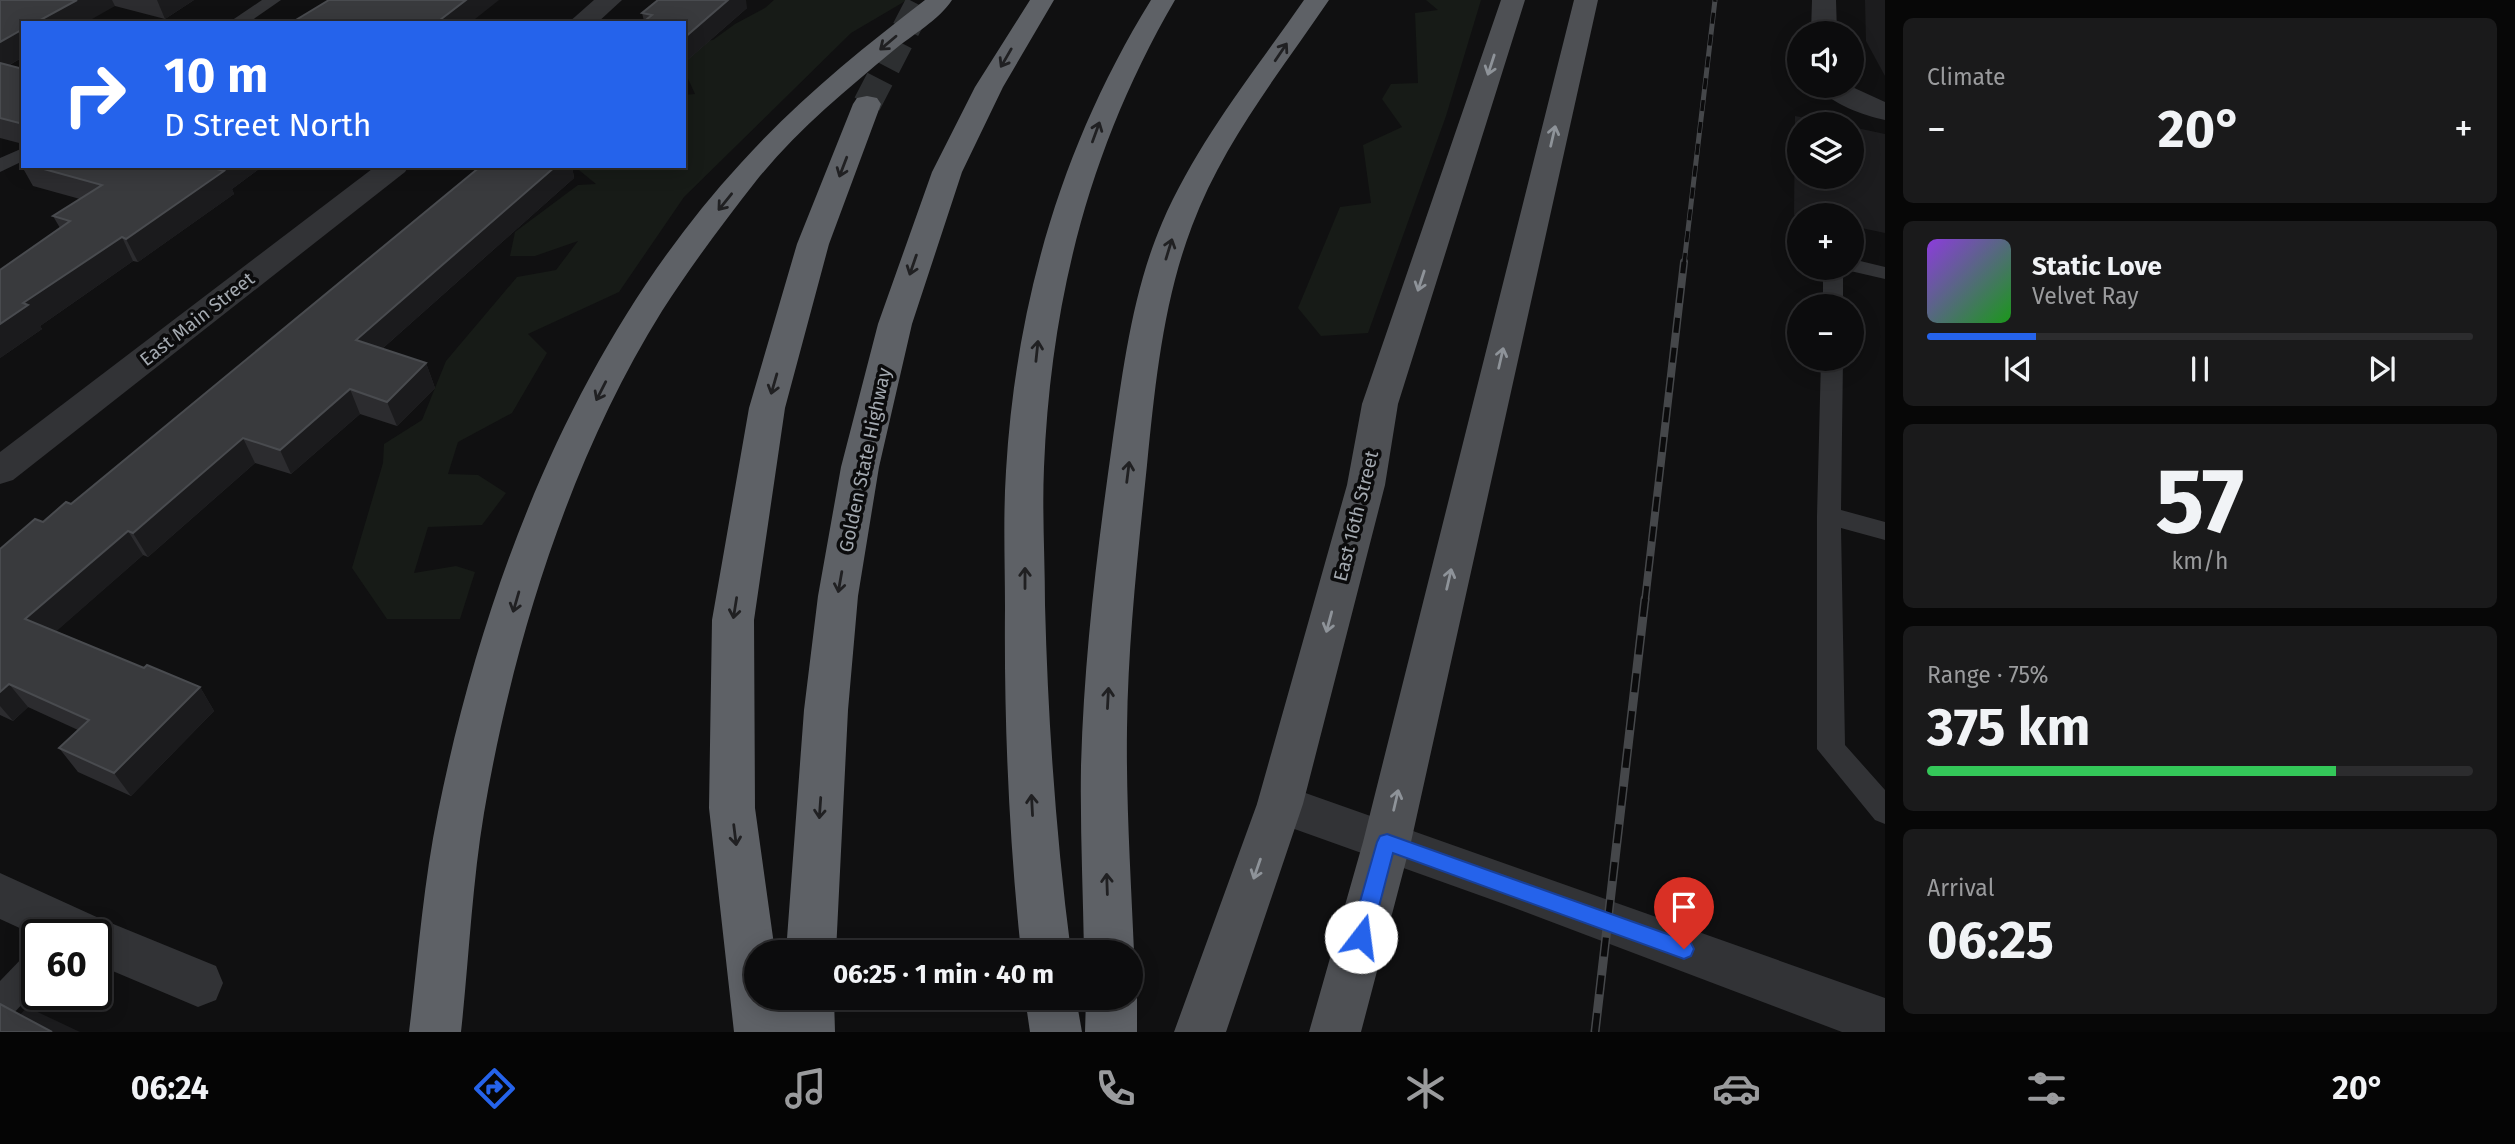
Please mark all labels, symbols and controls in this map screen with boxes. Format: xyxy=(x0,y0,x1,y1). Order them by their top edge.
map controls xyxy=(1787,21,1864,371)
button: sound xyxy=(1787,21,1864,98)
one-way arrow xyxy=(879,35,897,51)
one-way arrow xyxy=(1274,43,1288,62)
text: 10 m xyxy=(164,46,268,105)
one-way arrow xyxy=(998,47,1012,67)
icon: right xyxy=(49,49,140,140)
one-way arrow xyxy=(1484,54,1497,76)
text: Climate xyxy=(1927,63,2006,91)
text: 20° xyxy=(2158,98,2242,161)
text: D Street North xyxy=(164,106,372,144)
text: − xyxy=(1927,106,1946,152)
text: + xyxy=(2454,106,2473,152)
button: layers xyxy=(1787,112,1864,189)
one-way arrow xyxy=(1091,122,1103,144)
one-way arrow xyxy=(1547,125,1561,148)
one-way arrow xyxy=(835,156,848,178)
one-way arrow xyxy=(717,192,733,210)
button: + xyxy=(1787,203,1864,280)
one-way arrow xyxy=(1164,238,1177,260)
text: Static Love xyxy=(2032,251,2162,282)
one-way arrow xyxy=(906,254,918,276)
street label: East Main Street xyxy=(135,267,259,371)
one-way arrow xyxy=(1413,270,1426,292)
text: Velvet Ray xyxy=(2032,282,2139,310)
button: − xyxy=(1787,294,1864,371)
one-way arrow xyxy=(1031,340,1044,363)
one-way arrow xyxy=(1495,347,1508,369)
icon: previous xyxy=(1999,350,2037,388)
icon: pause xyxy=(2181,350,2219,388)
icon: next xyxy=(2363,350,2401,388)
street label: Golden State Highway xyxy=(834,365,896,554)
one-way arrow xyxy=(767,372,780,395)
one-way arrow xyxy=(593,380,607,401)
text: 57 xyxy=(2156,447,2244,556)
street label: East 16th Street xyxy=(1329,448,1383,584)
one-way arrow xyxy=(1121,461,1134,483)
text: km/h xyxy=(2172,547,2228,575)
one-way arrow xyxy=(1018,567,1032,590)
one-way arrow xyxy=(1443,568,1456,591)
one-way arrow xyxy=(833,570,846,593)
one-way arrow xyxy=(508,591,521,613)
one-way arrow xyxy=(728,596,741,619)
one-way arrow xyxy=(1322,610,1335,633)
text: Range · 75% xyxy=(1927,661,2048,689)
one-way arrow xyxy=(1101,687,1114,710)
text: 375 km xyxy=(1927,696,2090,759)
one-way arrow xyxy=(1390,789,1404,812)
one-way arrow xyxy=(1025,795,1038,817)
one-way arrow xyxy=(813,797,826,819)
one-way arrow xyxy=(729,823,742,846)
one-way arrow xyxy=(1250,857,1262,879)
one-way arrow xyxy=(1101,873,1114,896)
text: Arrival xyxy=(1927,874,1994,902)
pin xyxy=(1654,877,1714,949)
icon: arrive xyxy=(1665,888,1703,926)
position arrow xyxy=(1324,900,1398,974)
text: 06:25 xyxy=(1927,909,2054,972)
speed limit sign: 60 xyxy=(21,919,112,1010)
text: 06:25 · 1 min · 40 m xyxy=(833,959,1054,990)
icon: directions xyxy=(470,1064,519,1113)
icon: music xyxy=(781,1064,830,1113)
icon: phone xyxy=(1091,1064,1140,1113)
icon: climate xyxy=(1401,1064,1450,1113)
icon: car xyxy=(1712,1064,1761,1113)
icon: filters xyxy=(2022,1064,2071,1113)
text: 06:24 xyxy=(131,1069,209,1107)
text: 20° xyxy=(2332,1069,2384,1107)

